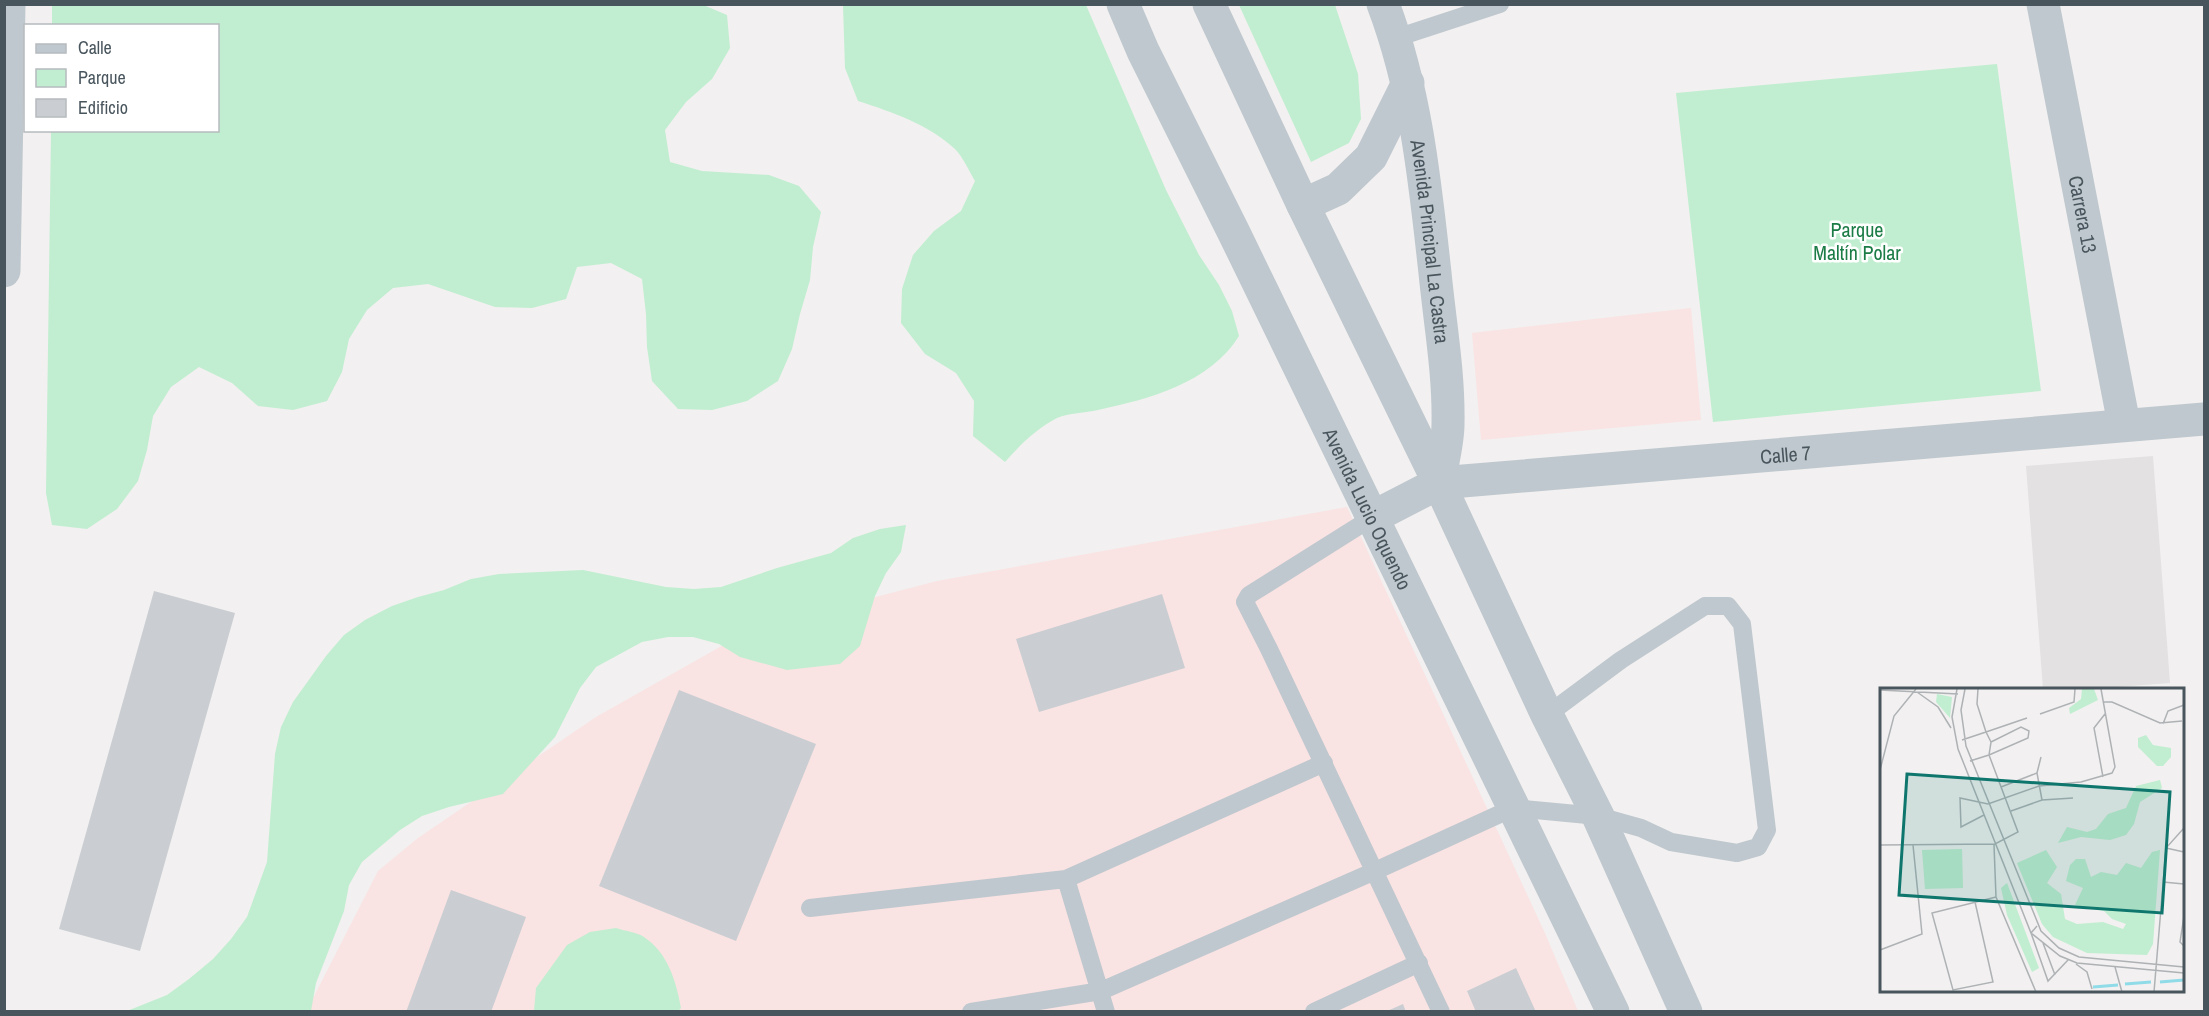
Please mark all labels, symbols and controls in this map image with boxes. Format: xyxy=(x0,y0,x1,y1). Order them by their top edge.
legend xyxy=(24,24,219,132)
text: Calle xyxy=(78,35,112,60)
text: Parque xyxy=(78,65,126,90)
text: Edificio xyxy=(78,95,128,120)
street label: Avenida Principal La Castra xyxy=(1405,137,1457,345)
street label: Carrera 13 xyxy=(2063,173,2104,255)
park label: Parque Maltín Polar xyxy=(1813,216,1901,266)
street label: Avenida Lucio Oquendo xyxy=(1317,422,1419,594)
street label: Calle 7 xyxy=(1759,438,1812,470)
inset map xyxy=(1880,688,2185,992)

